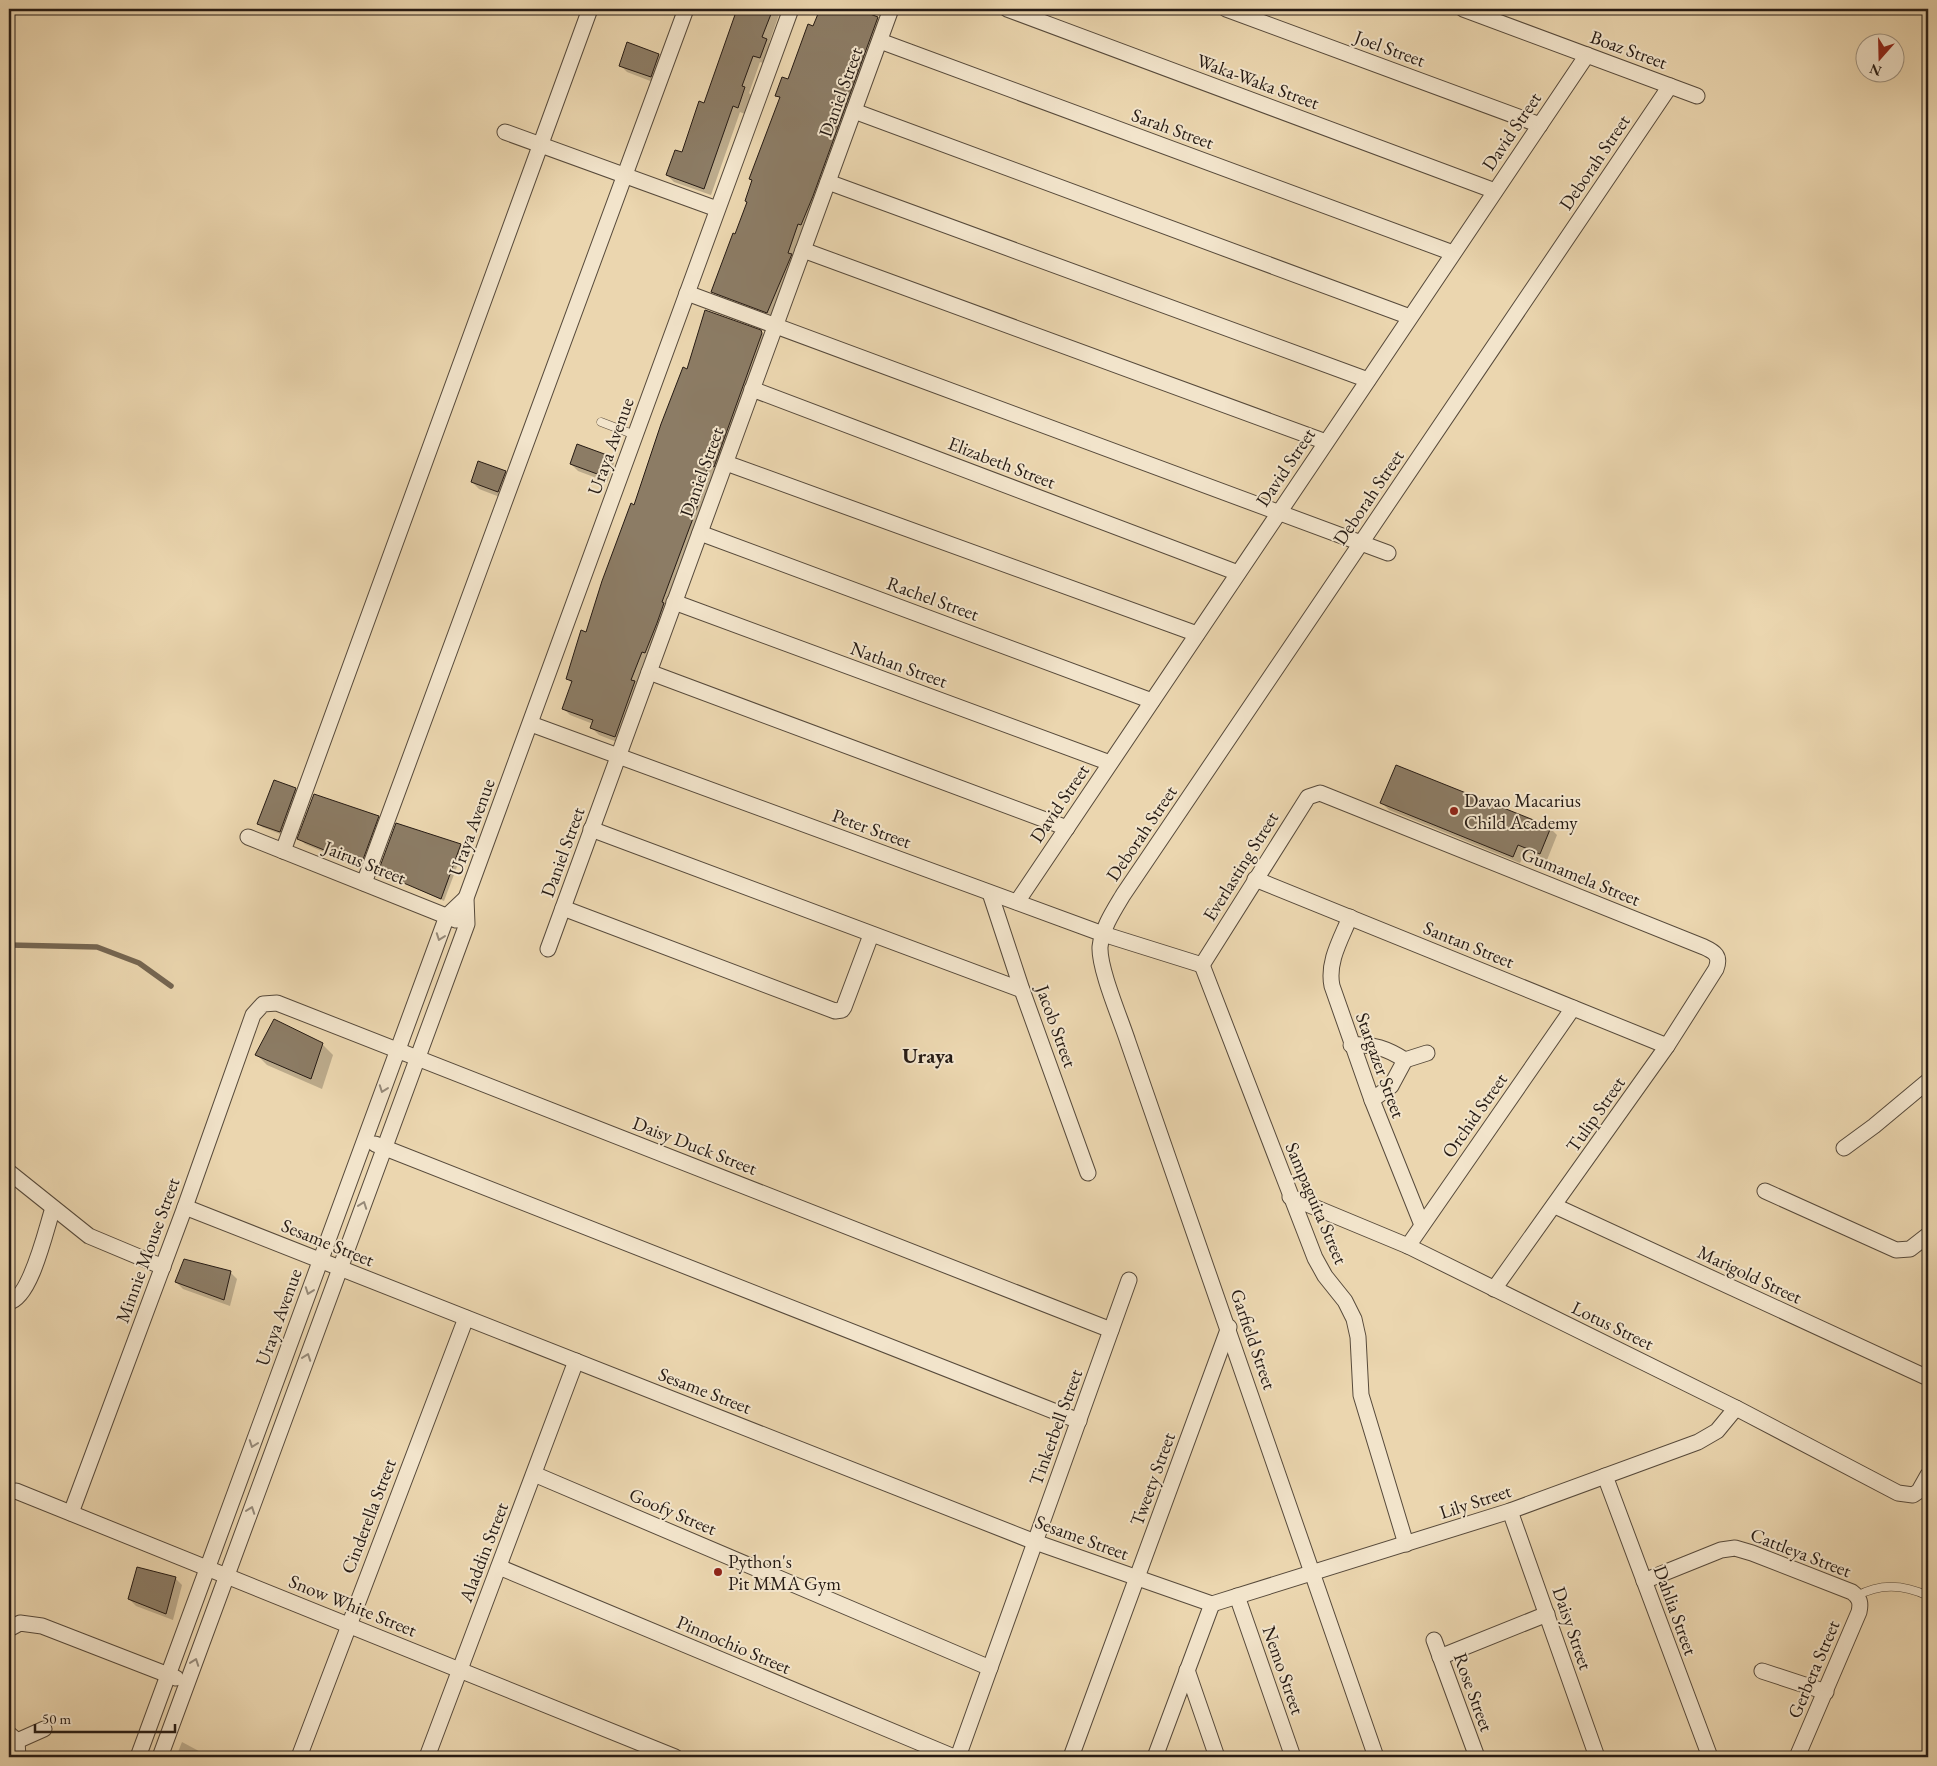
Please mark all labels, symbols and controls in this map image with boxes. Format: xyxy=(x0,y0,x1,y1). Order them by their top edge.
street label: Joel Street xyxy=(1349,23,1429,73)
street label: Boaz Street xyxy=(1587,24,1671,75)
north arrow xyxy=(1854,32,1904,82)
street label: Daniel Street xyxy=(813,44,868,141)
street label: Waka-Waka Street xyxy=(1193,48,1323,115)
text: N xyxy=(1867,60,1884,81)
street label: David Street xyxy=(1476,87,1547,175)
street label: Sarah Street xyxy=(1128,102,1217,155)
street label: Deborah Street xyxy=(1553,110,1636,215)
street label: Uraya Avenue xyxy=(581,394,640,498)
street label: David Street xyxy=(1250,423,1321,511)
street label: Daniel Street xyxy=(674,424,729,521)
street label: Elizabeth Street xyxy=(945,431,1059,494)
street label: Deborah Street xyxy=(1327,445,1410,550)
street label: Rachel Street xyxy=(883,570,982,627)
street label: Nathan Street xyxy=(847,635,951,694)
street label: David Street xyxy=(1024,759,1095,847)
street label: Uraya Avenue xyxy=(442,775,501,879)
street label: Deborah Street xyxy=(1100,781,1183,886)
place label: Davao Macarius Child Academy xyxy=(1464,788,1581,835)
street label: Peter Street xyxy=(829,803,915,854)
street label: Daniel Street xyxy=(535,804,590,901)
marker: Davao Macarius Child Academy xyxy=(1448,805,1460,817)
street label: Everlasting Street xyxy=(1197,807,1284,926)
street label: Jairus Street xyxy=(318,834,410,890)
street label: Gumamela Street xyxy=(1518,841,1644,912)
street label: Santan Street xyxy=(1420,915,1518,974)
one-way arrow xyxy=(436,932,446,941)
street label: Jacob Street xyxy=(1029,980,1083,1071)
street label: Stargazer Street xyxy=(1350,1009,1411,1121)
district label: Uraya xyxy=(902,1042,955,1069)
street label: Orchid Street xyxy=(1436,1068,1513,1163)
street label: Tulip Street xyxy=(1560,1071,1631,1157)
one-way arrow xyxy=(379,1085,389,1093)
street label: Daisy Duck Street xyxy=(629,1110,761,1181)
street label: Sampaguita Street xyxy=(1280,1138,1354,1268)
street label: Minnie Mouse Street xyxy=(110,1174,185,1326)
one-way arrow xyxy=(357,1201,367,1209)
street label: Sesame Street xyxy=(278,1213,378,1272)
street label: Marigold Street xyxy=(1694,1239,1806,1310)
street label: Uraya Avenue xyxy=(249,1265,308,1369)
one-way arrow xyxy=(305,1286,315,1295)
street label: Garfield Street xyxy=(1225,1286,1282,1393)
street label: Lotus Street xyxy=(1568,1295,1658,1356)
one-way arrow xyxy=(301,1353,311,1362)
street label: Sesame Street xyxy=(655,1361,755,1420)
street label: Tinkerbell Street xyxy=(1023,1366,1088,1489)
street label: Tweety Street xyxy=(1124,1429,1181,1529)
one-way arrow xyxy=(249,1439,259,1448)
street label: Cinderella Street xyxy=(335,1455,402,1577)
street label: Lily Street xyxy=(1436,1478,1514,1525)
street label: Goofy Street xyxy=(625,1482,720,1541)
street label: Aladdin Street xyxy=(453,1499,514,1606)
one-way arrow xyxy=(245,1506,255,1514)
street label: Sesame Street xyxy=(1032,1509,1132,1566)
street label: Cattleya Street xyxy=(1747,1522,1855,1583)
place label: Python's Pit MMA Gym xyxy=(728,1549,841,1596)
street label: Dahlia Street xyxy=(1648,1562,1703,1659)
marker: Python's Pit MMA Gym xyxy=(712,1566,724,1578)
street label: Snow White Street xyxy=(285,1568,420,1642)
street label: Daisy Street xyxy=(1547,1583,1598,1673)
street label: Pinnochio Street xyxy=(673,1609,795,1680)
street label: Gerbera Street xyxy=(1782,1616,1845,1722)
street label: Nemo Street xyxy=(1257,1623,1310,1718)
street label: Rose Street xyxy=(1448,1649,1499,1735)
one-way arrow xyxy=(189,1658,199,1667)
scale bar xyxy=(35,1701,175,1733)
text: 50 m xyxy=(42,1709,71,1728)

